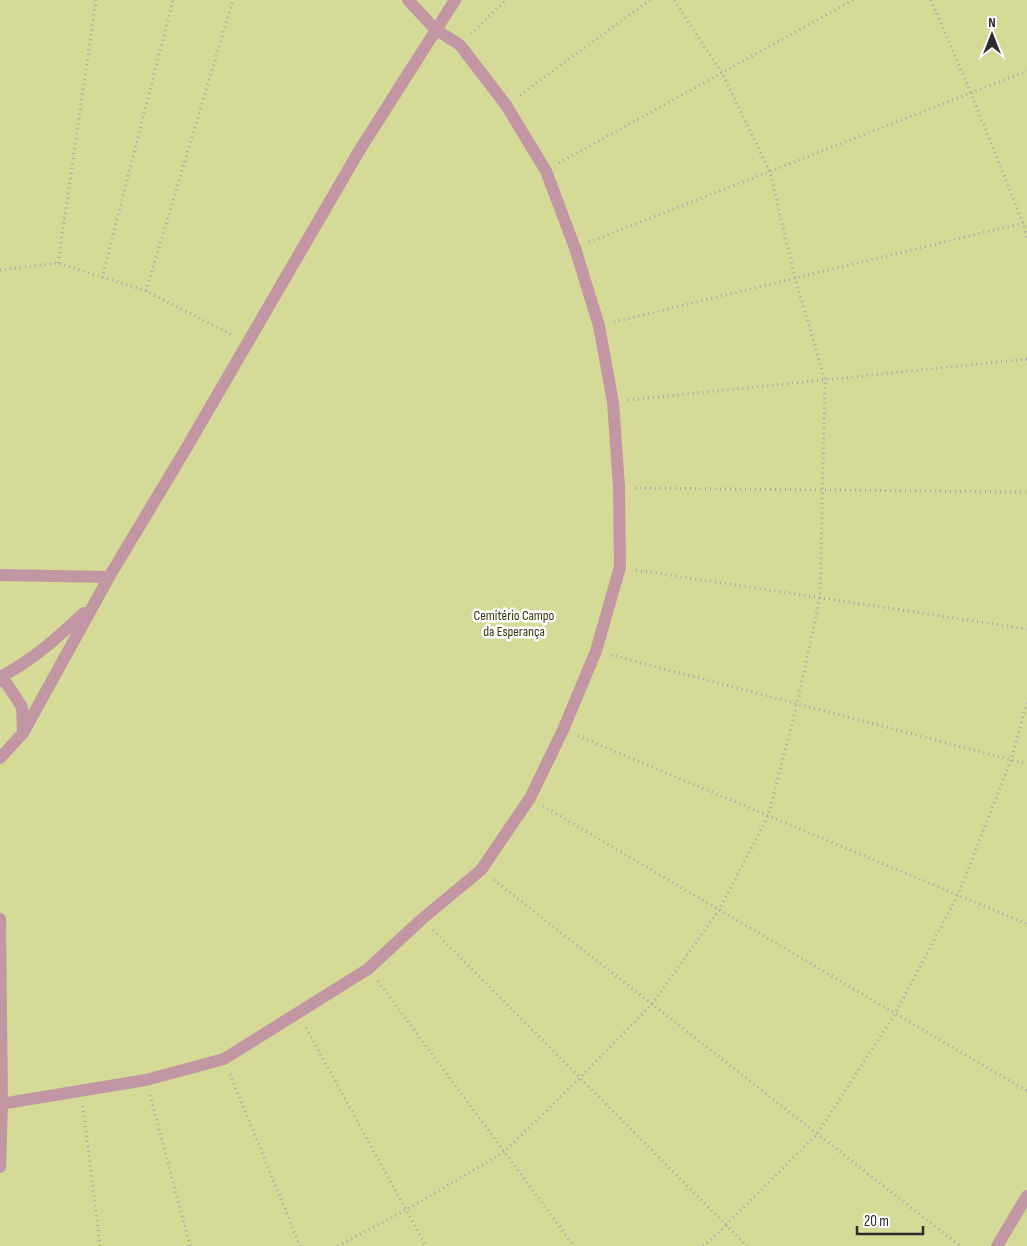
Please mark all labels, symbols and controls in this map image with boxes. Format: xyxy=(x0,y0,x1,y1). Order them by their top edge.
north arrow xyxy=(967,10,1017,60)
text: N xyxy=(988,14,996,31)
park label: Cemitério Campo da Esperança xyxy=(474,607,555,640)
scale bar xyxy=(857,1204,923,1236)
text: 20 m xyxy=(864,1212,889,1231)

